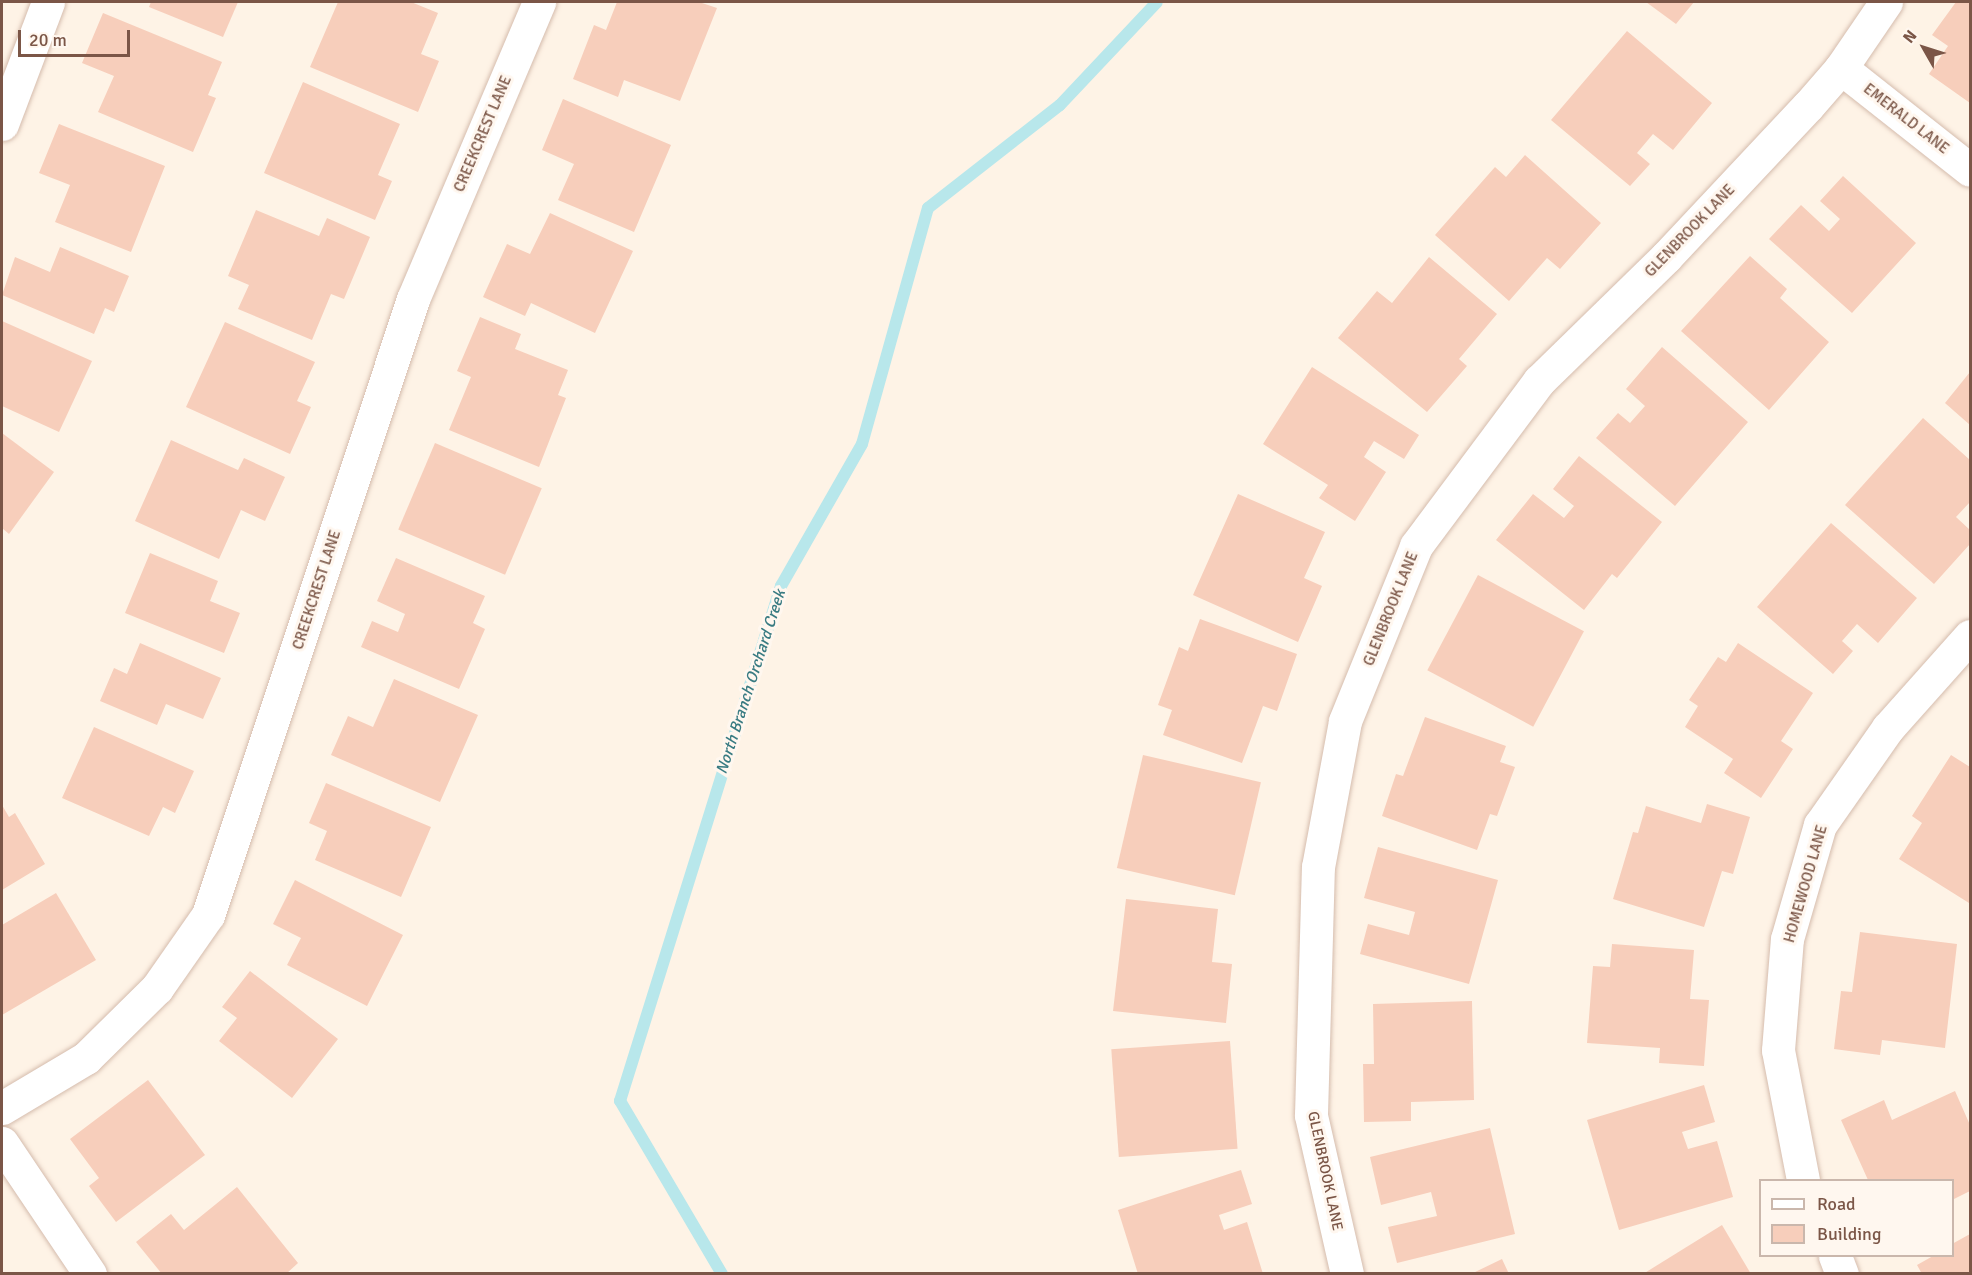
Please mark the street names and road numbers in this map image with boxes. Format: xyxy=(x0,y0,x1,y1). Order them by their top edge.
street label: CREEKCREST LANE xyxy=(450,73,516,195)
street label: EMERALD LANE xyxy=(1860,80,1952,158)
street label: GLENBROOK LANE xyxy=(1641,181,1739,281)
street label: CREEKCREST LANE xyxy=(289,528,345,652)
street label: GLENBROOK LANE xyxy=(1360,549,1422,669)
street label: HOMEWOOD LANE xyxy=(1781,823,1831,945)
street label: GLENBROOK LANE xyxy=(1304,1110,1346,1232)

